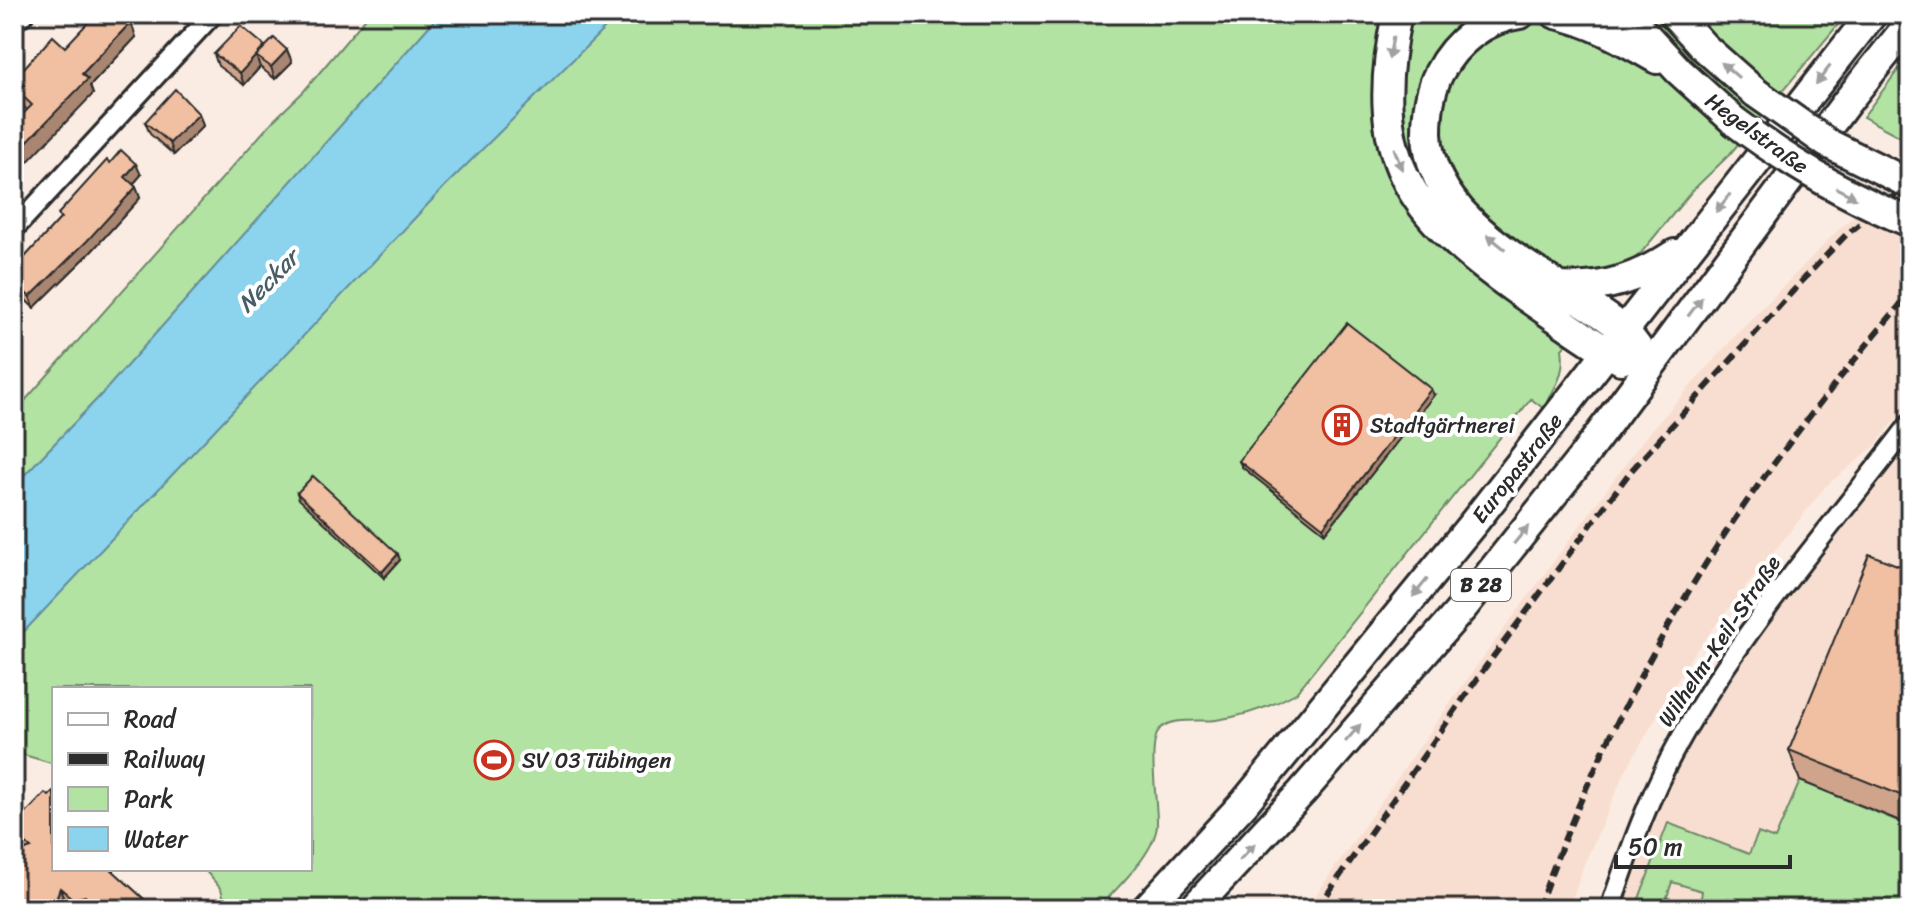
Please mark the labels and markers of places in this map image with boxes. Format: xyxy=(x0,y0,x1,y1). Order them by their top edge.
building icon: Stadtgärtnerei xyxy=(1321,404,1363,446)
place label: Stadtgärtnerei xyxy=(1370,406,1515,445)
sports icon: SV 03 Tübingen xyxy=(473,739,515,781)
place label: SV 03 Tübingen xyxy=(522,741,671,780)

